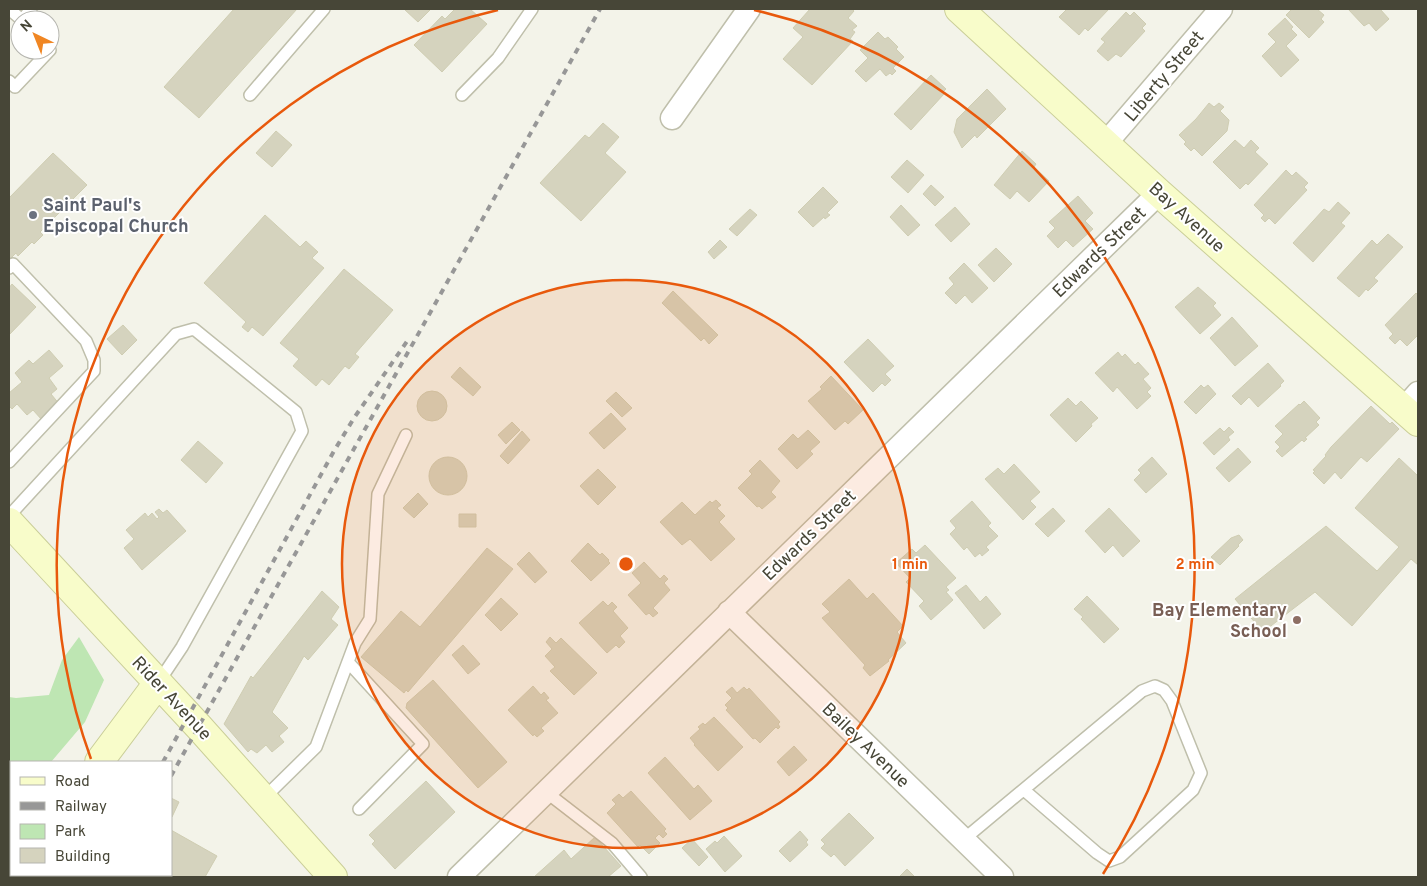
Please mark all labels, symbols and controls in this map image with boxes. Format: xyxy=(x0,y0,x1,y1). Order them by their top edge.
north arrow xyxy=(10,10,60,60)
text: N xyxy=(18,17,37,36)
street label: Liberty Street xyxy=(1120,27,1210,127)
street label: Bay Avenue xyxy=(1143,178,1229,258)
place label: Saint Paul's Episcopal Church xyxy=(43,195,189,239)
street label: Edwards Street xyxy=(1048,203,1152,304)
marker: Saint Paul's Episcopal Church xyxy=(27,209,39,221)
street label: Edwards Street xyxy=(758,486,862,587)
centre of rings xyxy=(617,555,635,573)
text: 1 min xyxy=(892,556,928,575)
text: 2 min xyxy=(1175,556,1215,575)
place label: Bay Elementary School xyxy=(1152,600,1287,644)
marker: Bay Elementary School xyxy=(1291,614,1303,626)
street label: Rider Avenue xyxy=(126,652,216,746)
street label: Bailey Avenue xyxy=(816,698,914,794)
legend xyxy=(10,761,172,876)
text: Road xyxy=(55,773,90,792)
text: Railway xyxy=(55,798,107,817)
text: Park xyxy=(55,823,86,842)
text: Building xyxy=(55,848,110,867)

